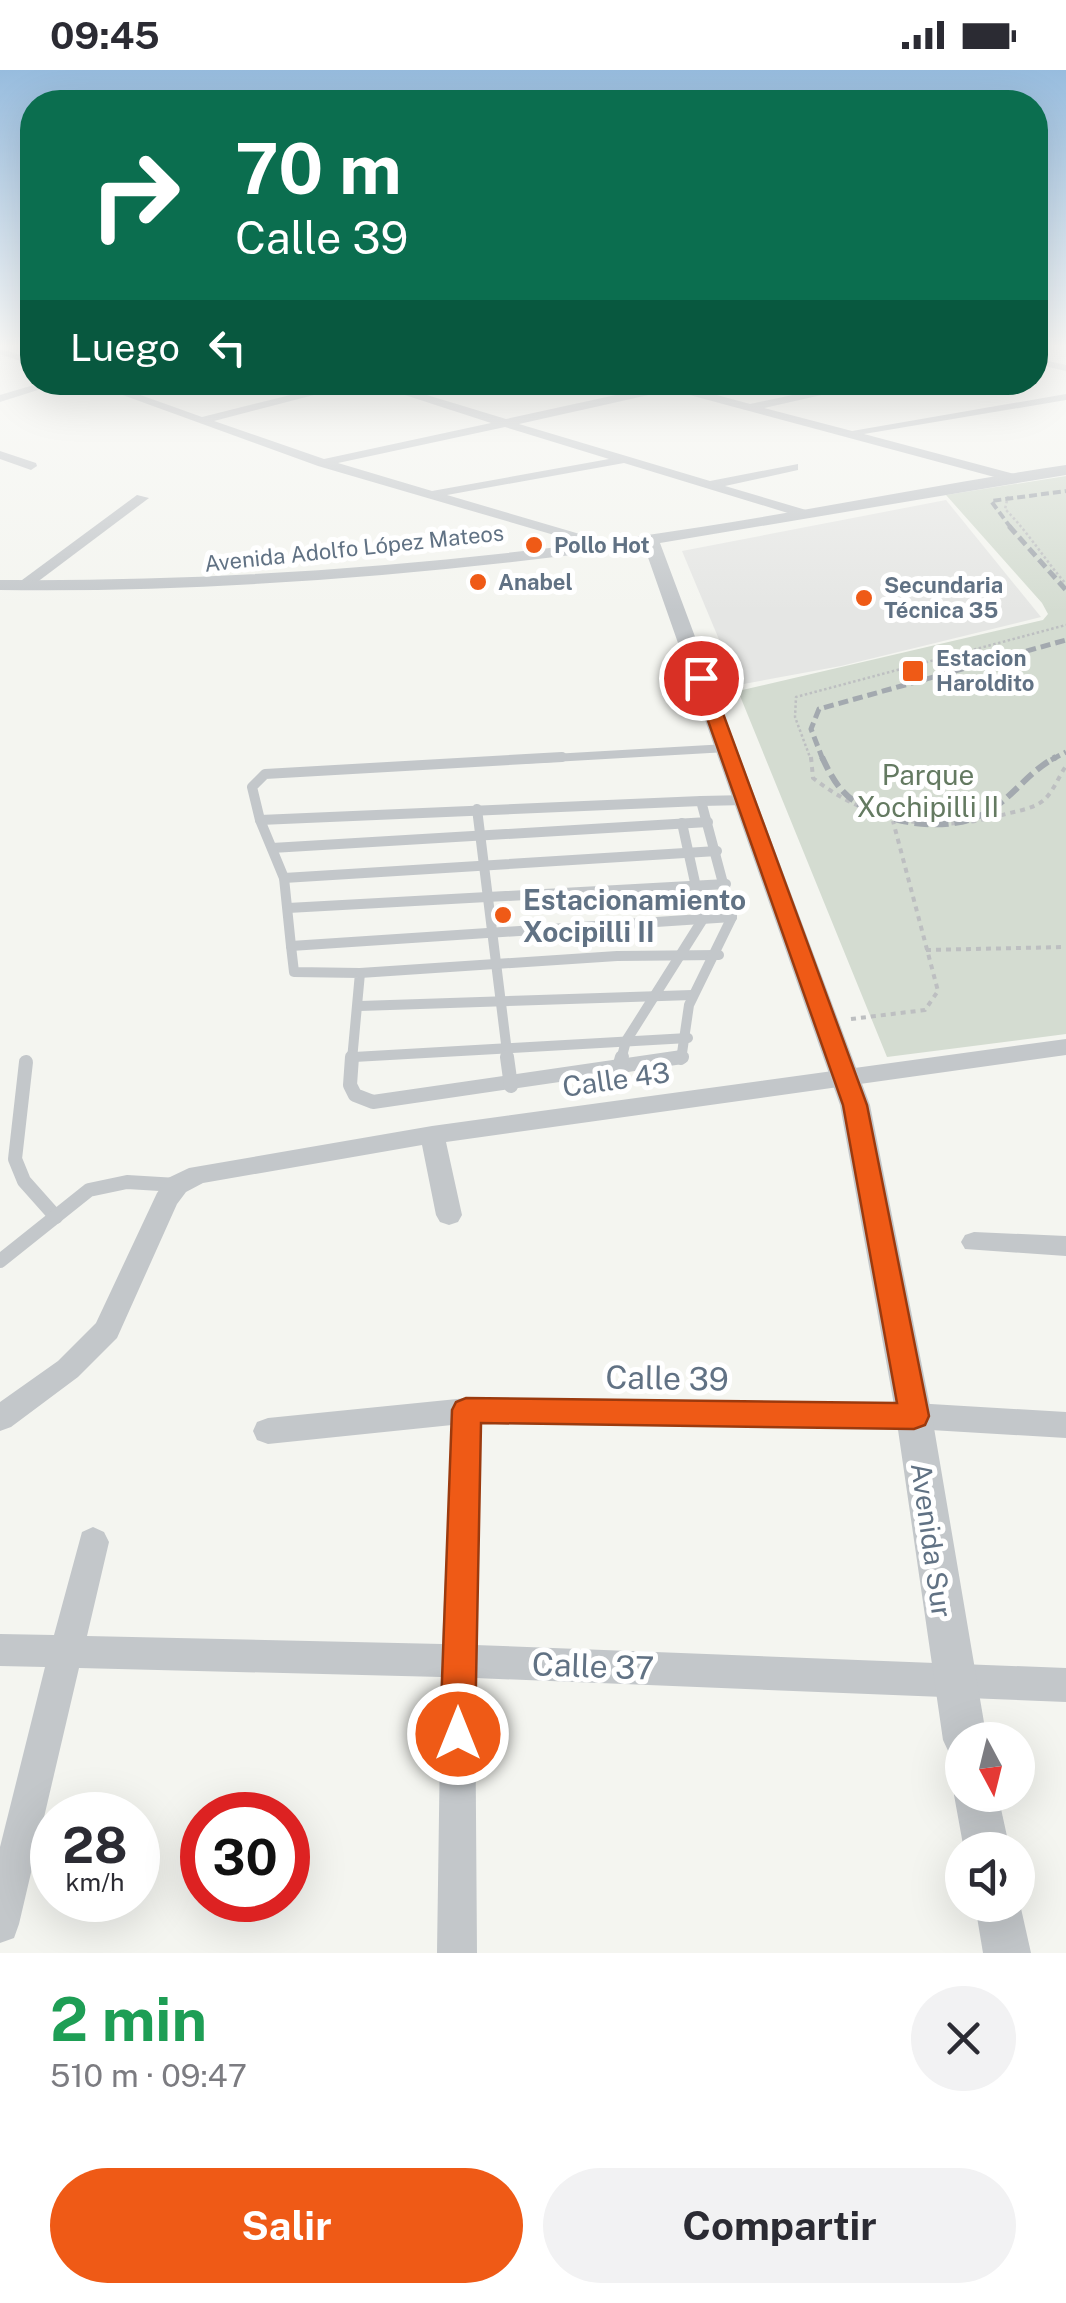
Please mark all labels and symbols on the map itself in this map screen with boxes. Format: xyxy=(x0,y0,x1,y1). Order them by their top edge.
street label: Avenida Adolfo López Mateos xyxy=(203,519,505,577)
place label: Pollo Hot xyxy=(554,532,650,558)
marker: Pollo Hot xyxy=(523,534,545,556)
place label: Anabel xyxy=(498,569,573,595)
marker: Anabel xyxy=(467,571,489,593)
place label: Secundaria Técnica 35 xyxy=(884,572,1003,623)
marker: Secundaria Técnica 35 xyxy=(853,587,875,609)
pin xyxy=(659,636,744,721)
place label: Estacion Haroldito xyxy=(936,645,1034,696)
marker: Estacion Haroldito xyxy=(900,658,926,684)
park label: Parque Xochipilli II xyxy=(857,758,999,823)
place label: Estacionamiento Xocipilli II xyxy=(523,883,746,948)
marker: Estacionamiento Xocipilli II xyxy=(492,904,514,926)
street label: Calle 43 xyxy=(560,1055,672,1103)
street label: Calle 39 xyxy=(605,1358,729,1398)
street label: Avenida Sur xyxy=(905,1460,959,1620)
street label: Calle 37 xyxy=(531,1645,655,1687)
position arrow xyxy=(406,1682,510,1786)
north arrow xyxy=(945,1722,1035,1812)
speed limit sign: 30 xyxy=(180,1792,310,1922)

